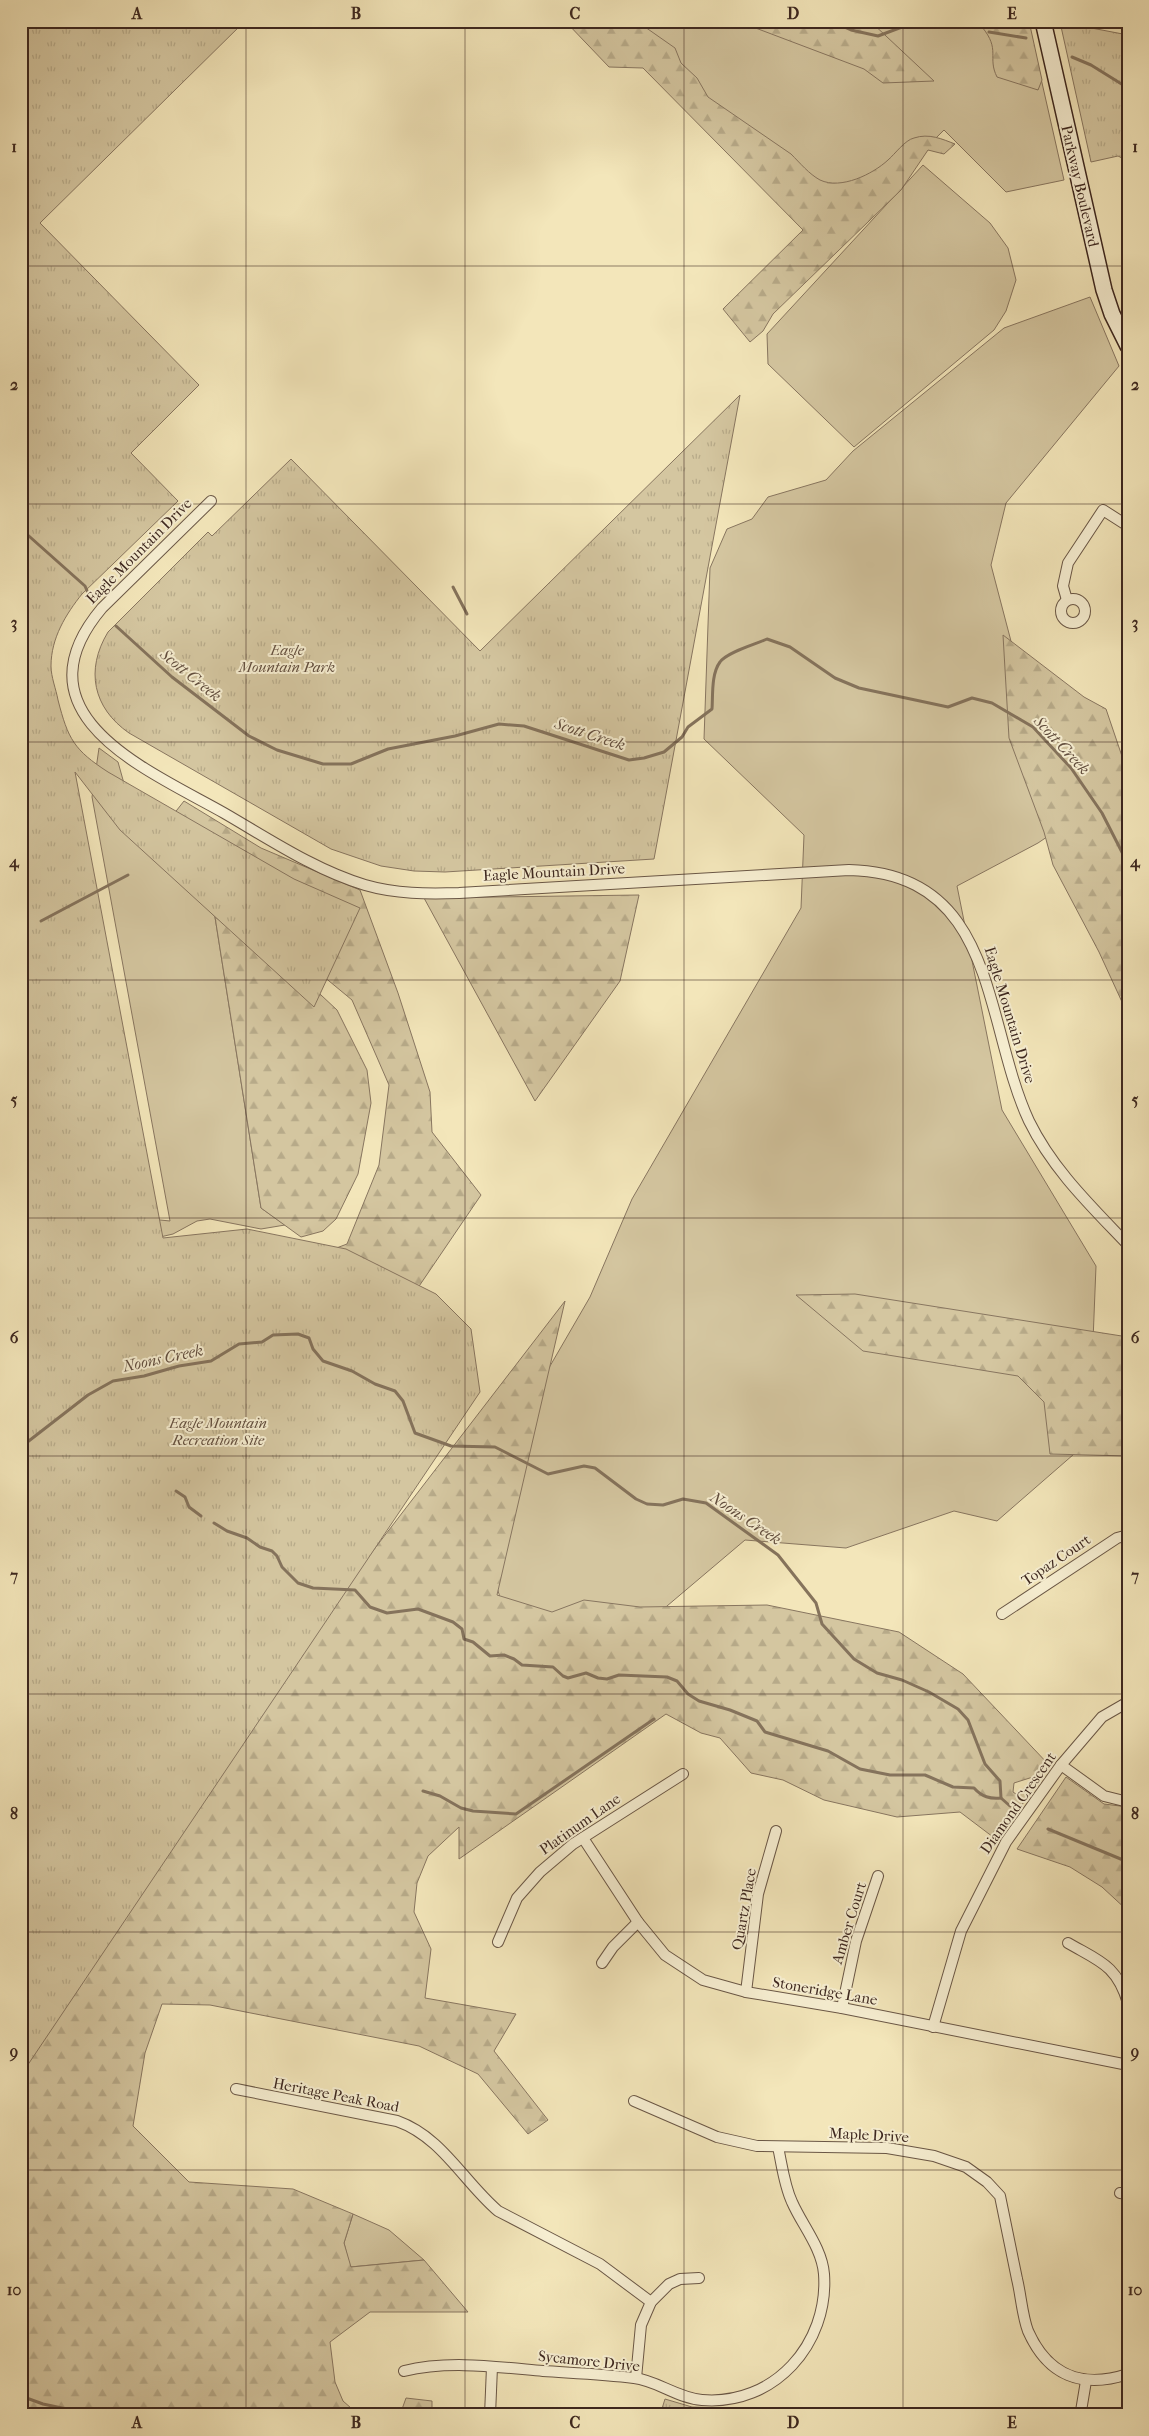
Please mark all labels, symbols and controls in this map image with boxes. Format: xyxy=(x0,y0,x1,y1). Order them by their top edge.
text: A xyxy=(131,4,143,23)
text: B xyxy=(351,4,361,23)
text: C xyxy=(570,4,581,23)
text: D xyxy=(787,4,799,23)
text: E xyxy=(1007,4,1017,23)
street label: Parkway Boulevard xyxy=(1057,123,1103,249)
text: 1 xyxy=(11,137,17,156)
text: 1 xyxy=(1132,137,1138,156)
text: 2 xyxy=(10,375,18,394)
text: 2 xyxy=(1131,375,1139,394)
street label: Eagle Mountain Drive xyxy=(82,494,196,608)
text: 3 xyxy=(11,613,17,633)
text: 3 xyxy=(1132,613,1138,633)
park label: Eagle Mountain Park xyxy=(238,641,335,676)
water label: Scott Creek xyxy=(156,644,225,705)
water label: Scott Creek xyxy=(1029,711,1094,778)
water label: Scott Creek xyxy=(551,713,628,754)
text: 4 xyxy=(8,852,20,872)
text: 4 xyxy=(1129,852,1141,872)
street label: Eagle Mountain Drive xyxy=(483,859,626,885)
street label: Eagle Mountain Drive xyxy=(981,944,1040,1086)
text: 5 xyxy=(11,1090,18,1109)
text: 5 xyxy=(1132,1090,1139,1109)
text: 6 xyxy=(10,1328,19,1347)
text: 6 xyxy=(1131,1328,1140,1347)
water label: Noons Creek xyxy=(120,1340,205,1376)
park label: Eagle Mountain Recreation Site xyxy=(168,1414,267,1449)
water label: Noons Creek xyxy=(706,1487,785,1549)
street label: Topaz Court xyxy=(1018,1530,1094,1590)
text: 7 xyxy=(9,1566,18,1585)
text: 7 xyxy=(1130,1566,1139,1585)
street label: Diamond Crescent xyxy=(976,1748,1060,1857)
street label: Platinum Lane xyxy=(536,1789,624,1859)
text: 8 xyxy=(10,1804,18,1823)
text: 8 xyxy=(1131,1804,1139,1823)
street label: Quartz Place xyxy=(728,1866,760,1951)
street label: Amber Court xyxy=(828,1879,870,1967)
street label: Stoneridge Lane xyxy=(771,1973,879,2009)
text: 9 xyxy=(9,2042,18,2062)
text: 9 xyxy=(1130,2042,1139,2062)
street label: Heritage Peak Road xyxy=(271,2074,401,2116)
street label: Maple Drive xyxy=(829,2124,910,2146)
text: 10 xyxy=(7,2280,21,2299)
text: 10 xyxy=(1128,2280,1142,2299)
street label: Sycamore Drive xyxy=(537,2347,641,2375)
text: A xyxy=(131,2413,143,2432)
text: B xyxy=(351,2413,361,2432)
text: C xyxy=(570,2413,581,2432)
text: D xyxy=(787,2413,799,2432)
text: E xyxy=(1007,2413,1017,2432)

